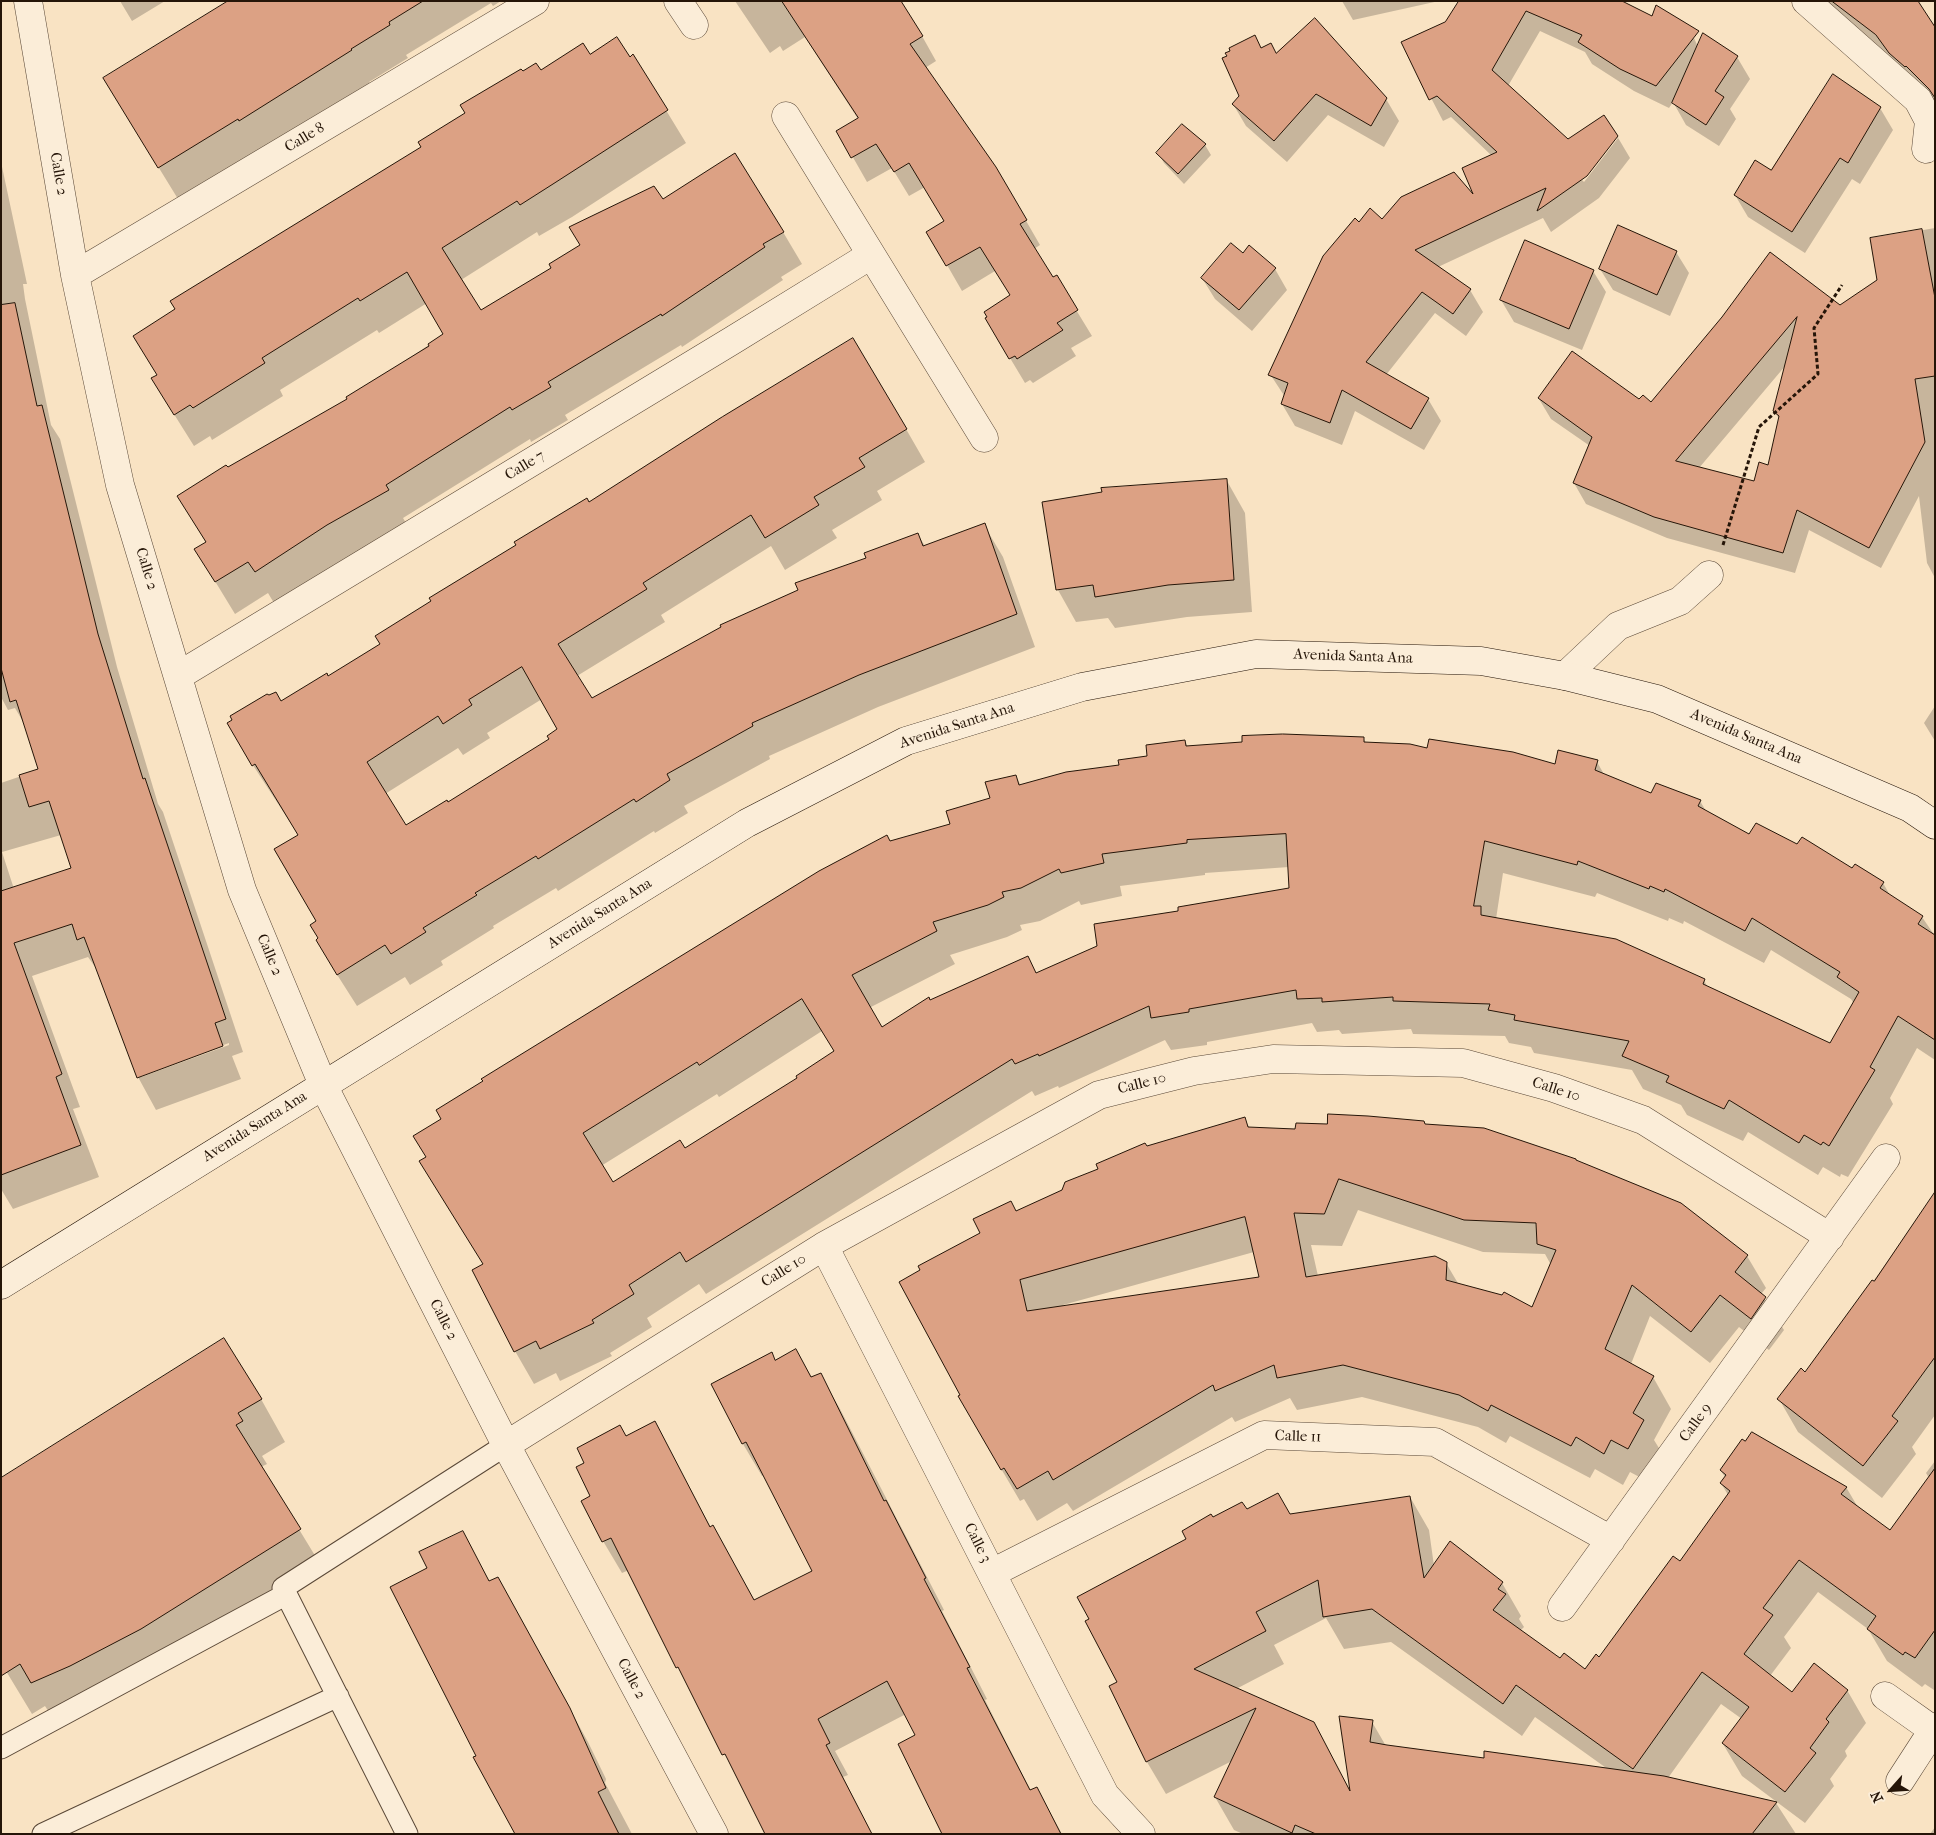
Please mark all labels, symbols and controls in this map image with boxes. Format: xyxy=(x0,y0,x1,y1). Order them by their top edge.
street label: Calle 8 xyxy=(282,119,328,157)
street label: Calle 2 xyxy=(45,151,71,197)
street label: Calle 7 xyxy=(502,447,548,485)
street label: Calle 2 xyxy=(131,546,161,592)
street label: Avenida Santa Ana xyxy=(1293,646,1413,668)
street label: Avenida Santa Ana xyxy=(897,699,1017,753)
street label: Avenida Santa Ana xyxy=(1687,705,1805,769)
street label: Avenida Santa Ana xyxy=(545,875,655,953)
street label: Calle 2 xyxy=(252,931,286,979)
street label: Calle 10 xyxy=(1116,1069,1168,1099)
street label: Calle 10 xyxy=(1530,1074,1582,1106)
street label: Avenida Santa Ana xyxy=(200,1088,310,1166)
street label: Calle 10 xyxy=(758,1250,810,1292)
street label: Calle 2 xyxy=(425,1297,461,1343)
street label: Calle 9 xyxy=(1676,1400,1716,1446)
street label: Calle 11 xyxy=(1274,1427,1322,1447)
street label: Calle 3 xyxy=(959,1520,995,1566)
street label: Calle 2 xyxy=(613,1656,649,1702)
north arrow xyxy=(1866,1765,1916,1815)
text: N xyxy=(1867,1788,1887,1805)

